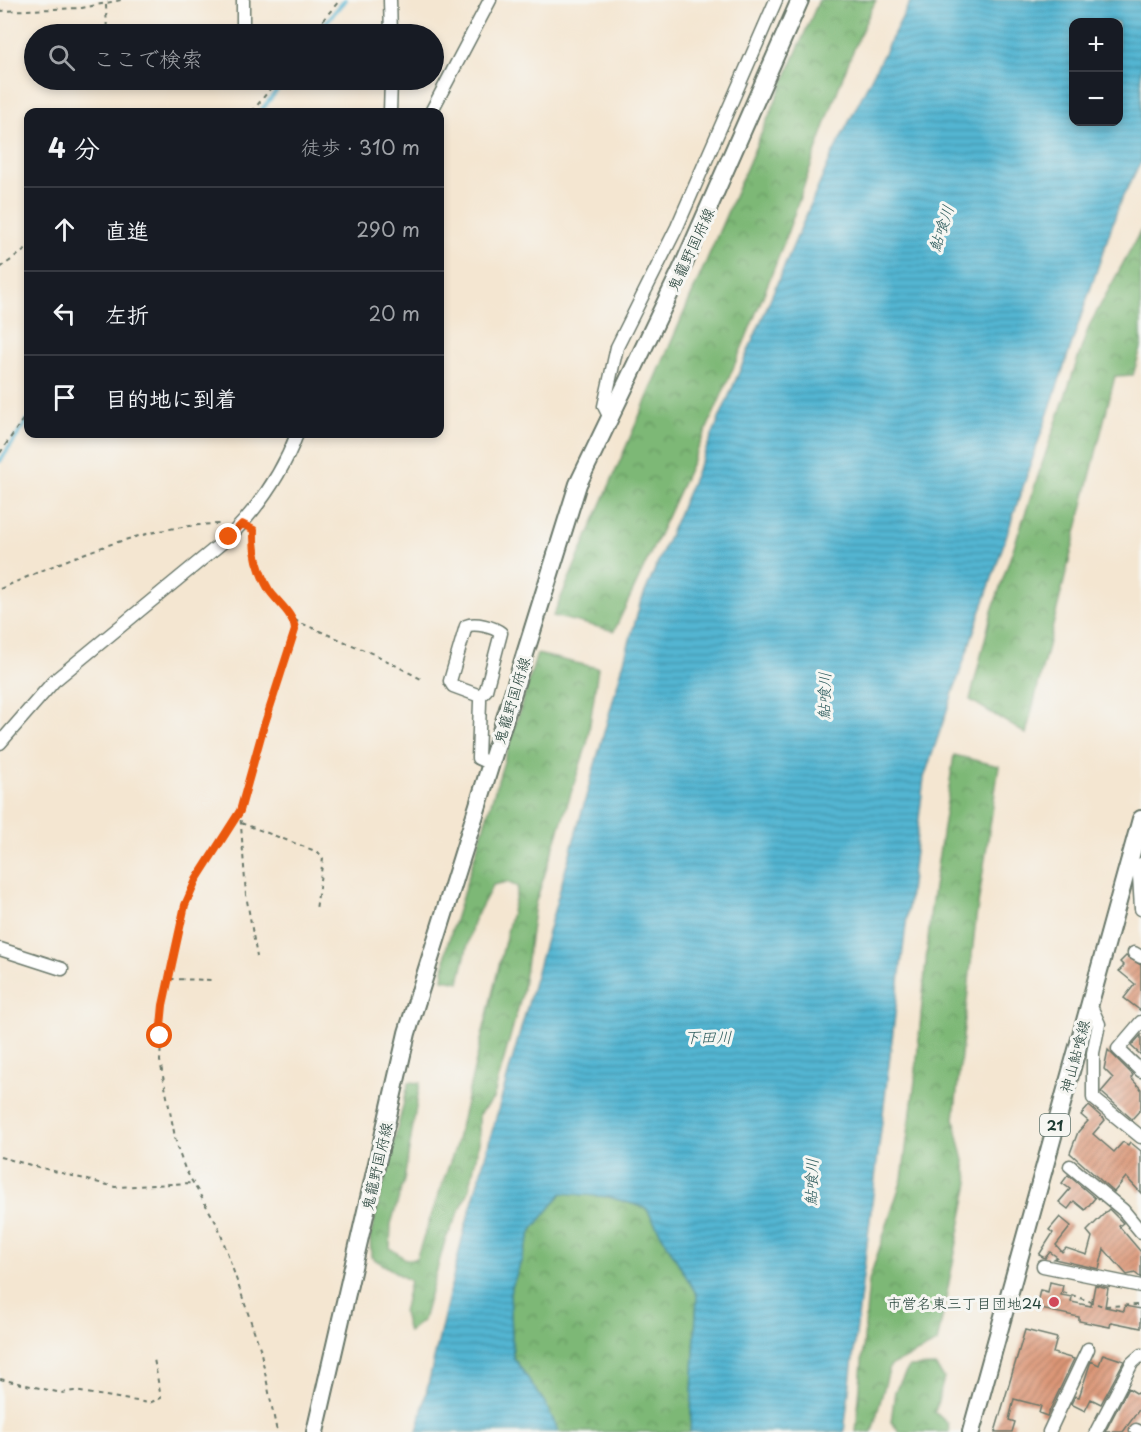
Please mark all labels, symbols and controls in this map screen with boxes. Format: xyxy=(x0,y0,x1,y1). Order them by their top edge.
map controls xyxy=(1069,18,1123,126)
button: + xyxy=(1069,18,1123,72)
search box xyxy=(24,24,444,90)
icon: search xyxy=(45,41,78,74)
text: ここで検索 xyxy=(93,41,203,74)
button: − xyxy=(1069,72,1123,126)
text: 4 分 xyxy=(48,128,100,167)
text: 徒歩 · 310 m xyxy=(301,132,420,162)
water label: 鮎喰川 xyxy=(921,201,959,255)
street label: 鬼籠野国府線 xyxy=(661,203,719,295)
icon: ahead xyxy=(48,213,81,246)
text: 直進 xyxy=(105,213,149,246)
text: 290 m xyxy=(356,214,420,244)
icon: left xyxy=(48,297,81,330)
text: 左折 xyxy=(105,297,149,330)
text: 20 m xyxy=(368,298,420,328)
icon: arrive xyxy=(48,381,81,414)
text: 目的地に到着 xyxy=(105,381,237,414)
route end xyxy=(215,523,241,549)
street label: 鬼籠野国府線 xyxy=(487,654,535,746)
water label: 鮎喰川 xyxy=(811,672,835,720)
street label: 神山鮎喰線 xyxy=(1053,1017,1095,1095)
route start xyxy=(146,1022,172,1048)
water label: 下田川 xyxy=(684,1024,732,1048)
road number: 21 xyxy=(1040,1114,1070,1136)
street label: 鬼籠野国府線 xyxy=(355,1120,397,1212)
water label: 鮎喰川 xyxy=(797,1158,823,1206)
place label: 市営名東三丁目団地24 xyxy=(887,1291,1042,1314)
marker: 市営名東三丁目団地24 xyxy=(1047,1295,1061,1309)

